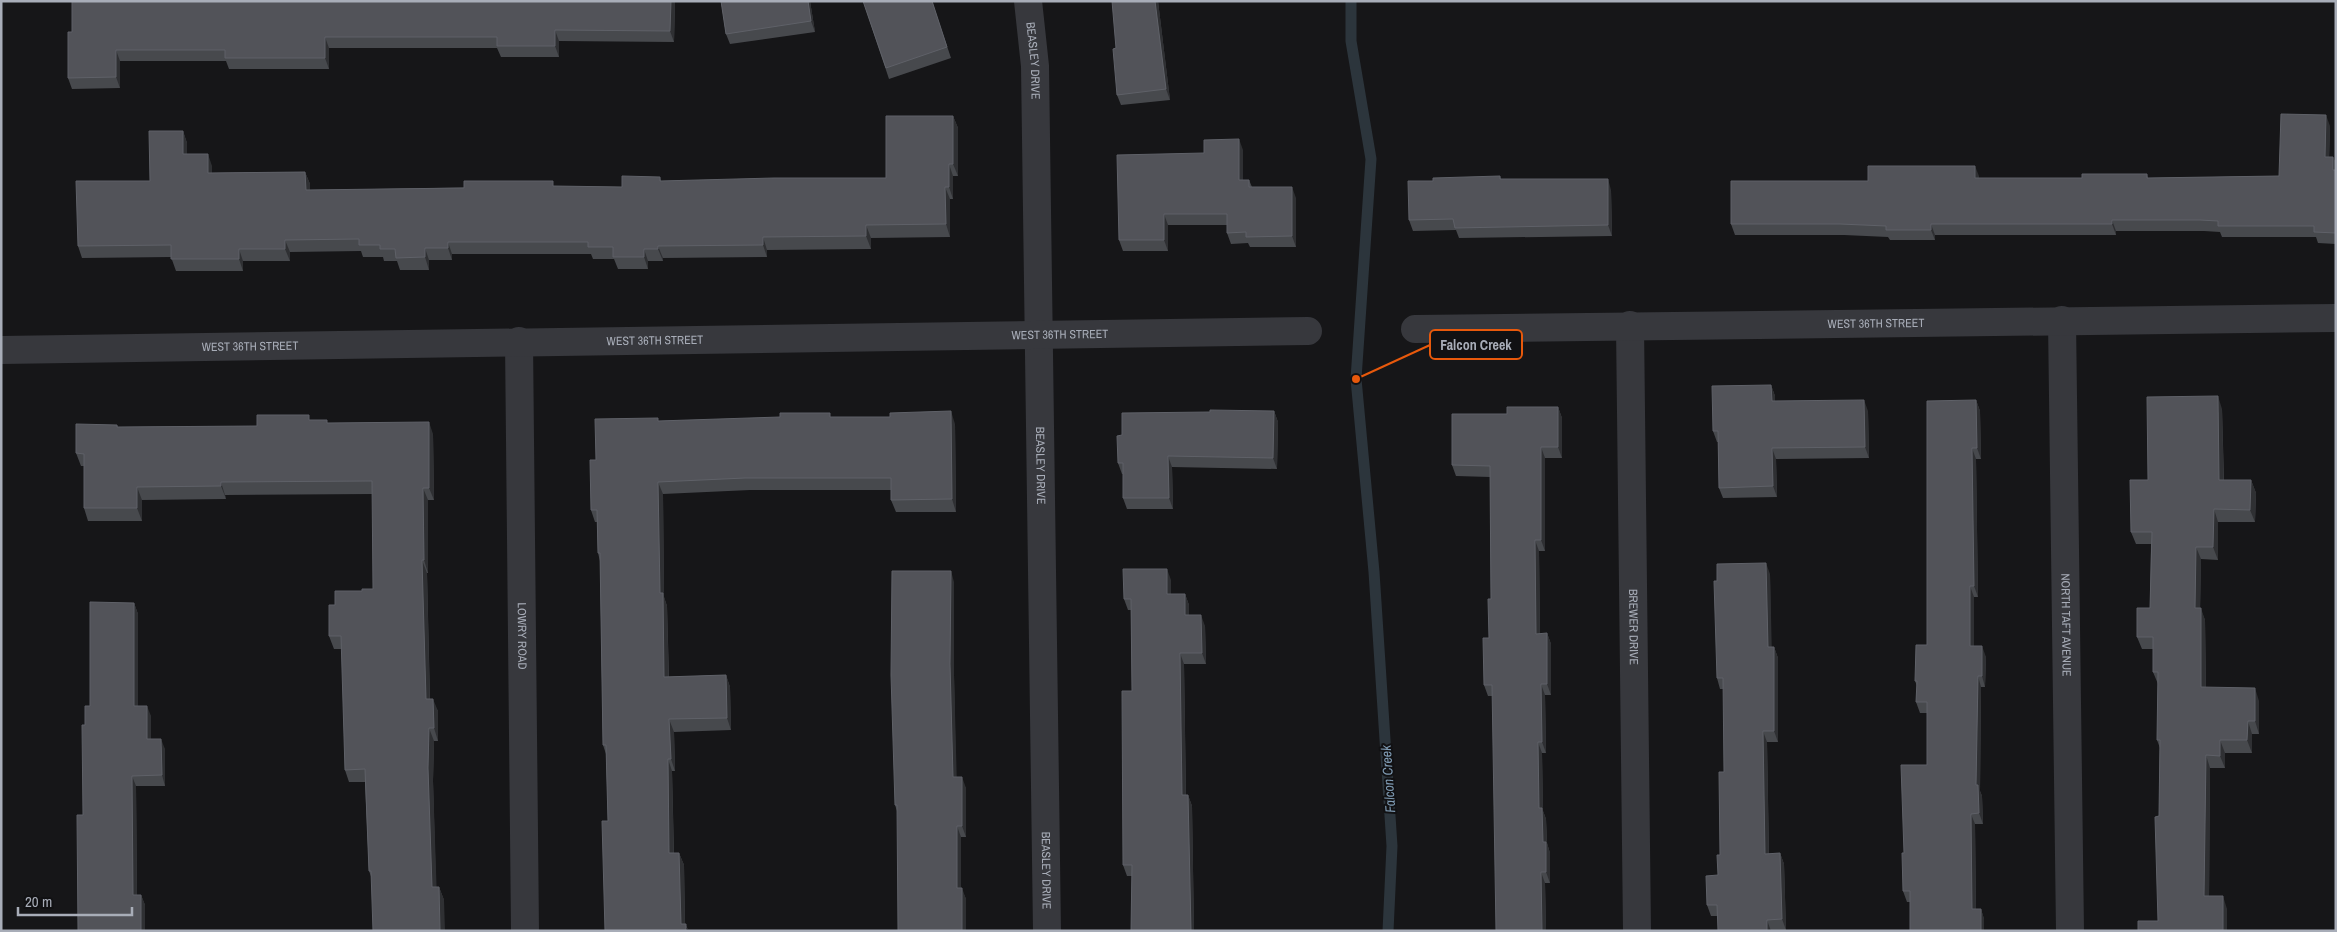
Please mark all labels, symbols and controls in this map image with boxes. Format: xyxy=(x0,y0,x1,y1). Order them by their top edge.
street label: BEASLEY DRIVE xyxy=(1022,21,1043,100)
street label: WEST 36TH STREET xyxy=(1827,315,1924,332)
street label: WEST 36TH STREET xyxy=(1011,326,1108,343)
callout: Falcon Creek xyxy=(1430,330,1522,359)
street label: WEST 36TH STREET xyxy=(606,332,703,349)
text: Falcon Creek xyxy=(1440,336,1512,354)
street label: WEST 36TH STREET xyxy=(201,338,298,355)
street label: BEASLEY DRIVE xyxy=(1032,427,1049,505)
street label: NORTH TAFT AVENUE xyxy=(2057,573,2075,677)
street label: BREWER DRIVE xyxy=(1625,589,1642,665)
street label: LOWRY ROAD xyxy=(514,602,530,670)
water label: Falcon Creek xyxy=(1377,743,1399,813)
street label: BEASLEY DRIVE xyxy=(1038,832,1055,909)
scale bar xyxy=(18,884,131,916)
text: 20 m xyxy=(25,891,52,912)

